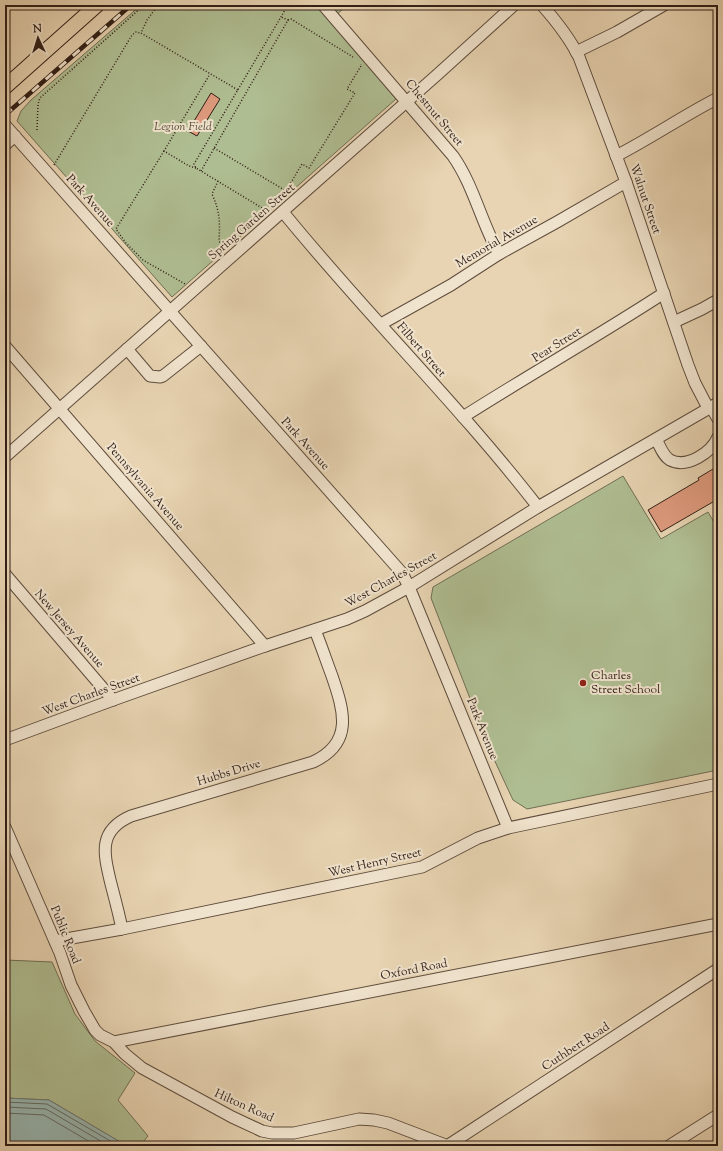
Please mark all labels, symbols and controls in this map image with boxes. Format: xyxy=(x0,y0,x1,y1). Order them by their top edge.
north arrow xyxy=(18,18,58,58)
text: N xyxy=(31,21,43,37)
street label: Chestnut Street xyxy=(401,76,467,150)
park label: Legion Field xyxy=(154,118,212,136)
street label: Walnut Street xyxy=(625,162,665,236)
street label: Park Avenue xyxy=(61,171,119,232)
street label: Spring Garden Street xyxy=(205,179,299,265)
street label: Memorial Avenue xyxy=(453,211,542,273)
street label: Filbert Street xyxy=(392,319,450,381)
street label: Pear Street xyxy=(529,323,585,367)
street label: Park Avenue xyxy=(276,414,334,475)
street label: Pennsylvania Avenue xyxy=(102,439,188,535)
street label: West Charles Street xyxy=(342,547,440,613)
street label: New Jersey Avenue xyxy=(30,586,108,672)
place label: Charles Street School xyxy=(591,667,661,699)
street label: West Charles Street xyxy=(40,669,142,721)
marker: Charles Street School xyxy=(578,678,588,688)
street label: Park Avenue xyxy=(461,695,503,763)
street label: Hubbs Drive xyxy=(195,755,263,791)
street label: West Henry Street xyxy=(327,844,423,882)
street label: Public Road xyxy=(45,903,85,967)
street label: Oxford Road xyxy=(379,955,449,985)
street label: Cuthbert Road xyxy=(538,1018,614,1076)
street label: Hilton Road xyxy=(211,1085,277,1127)

